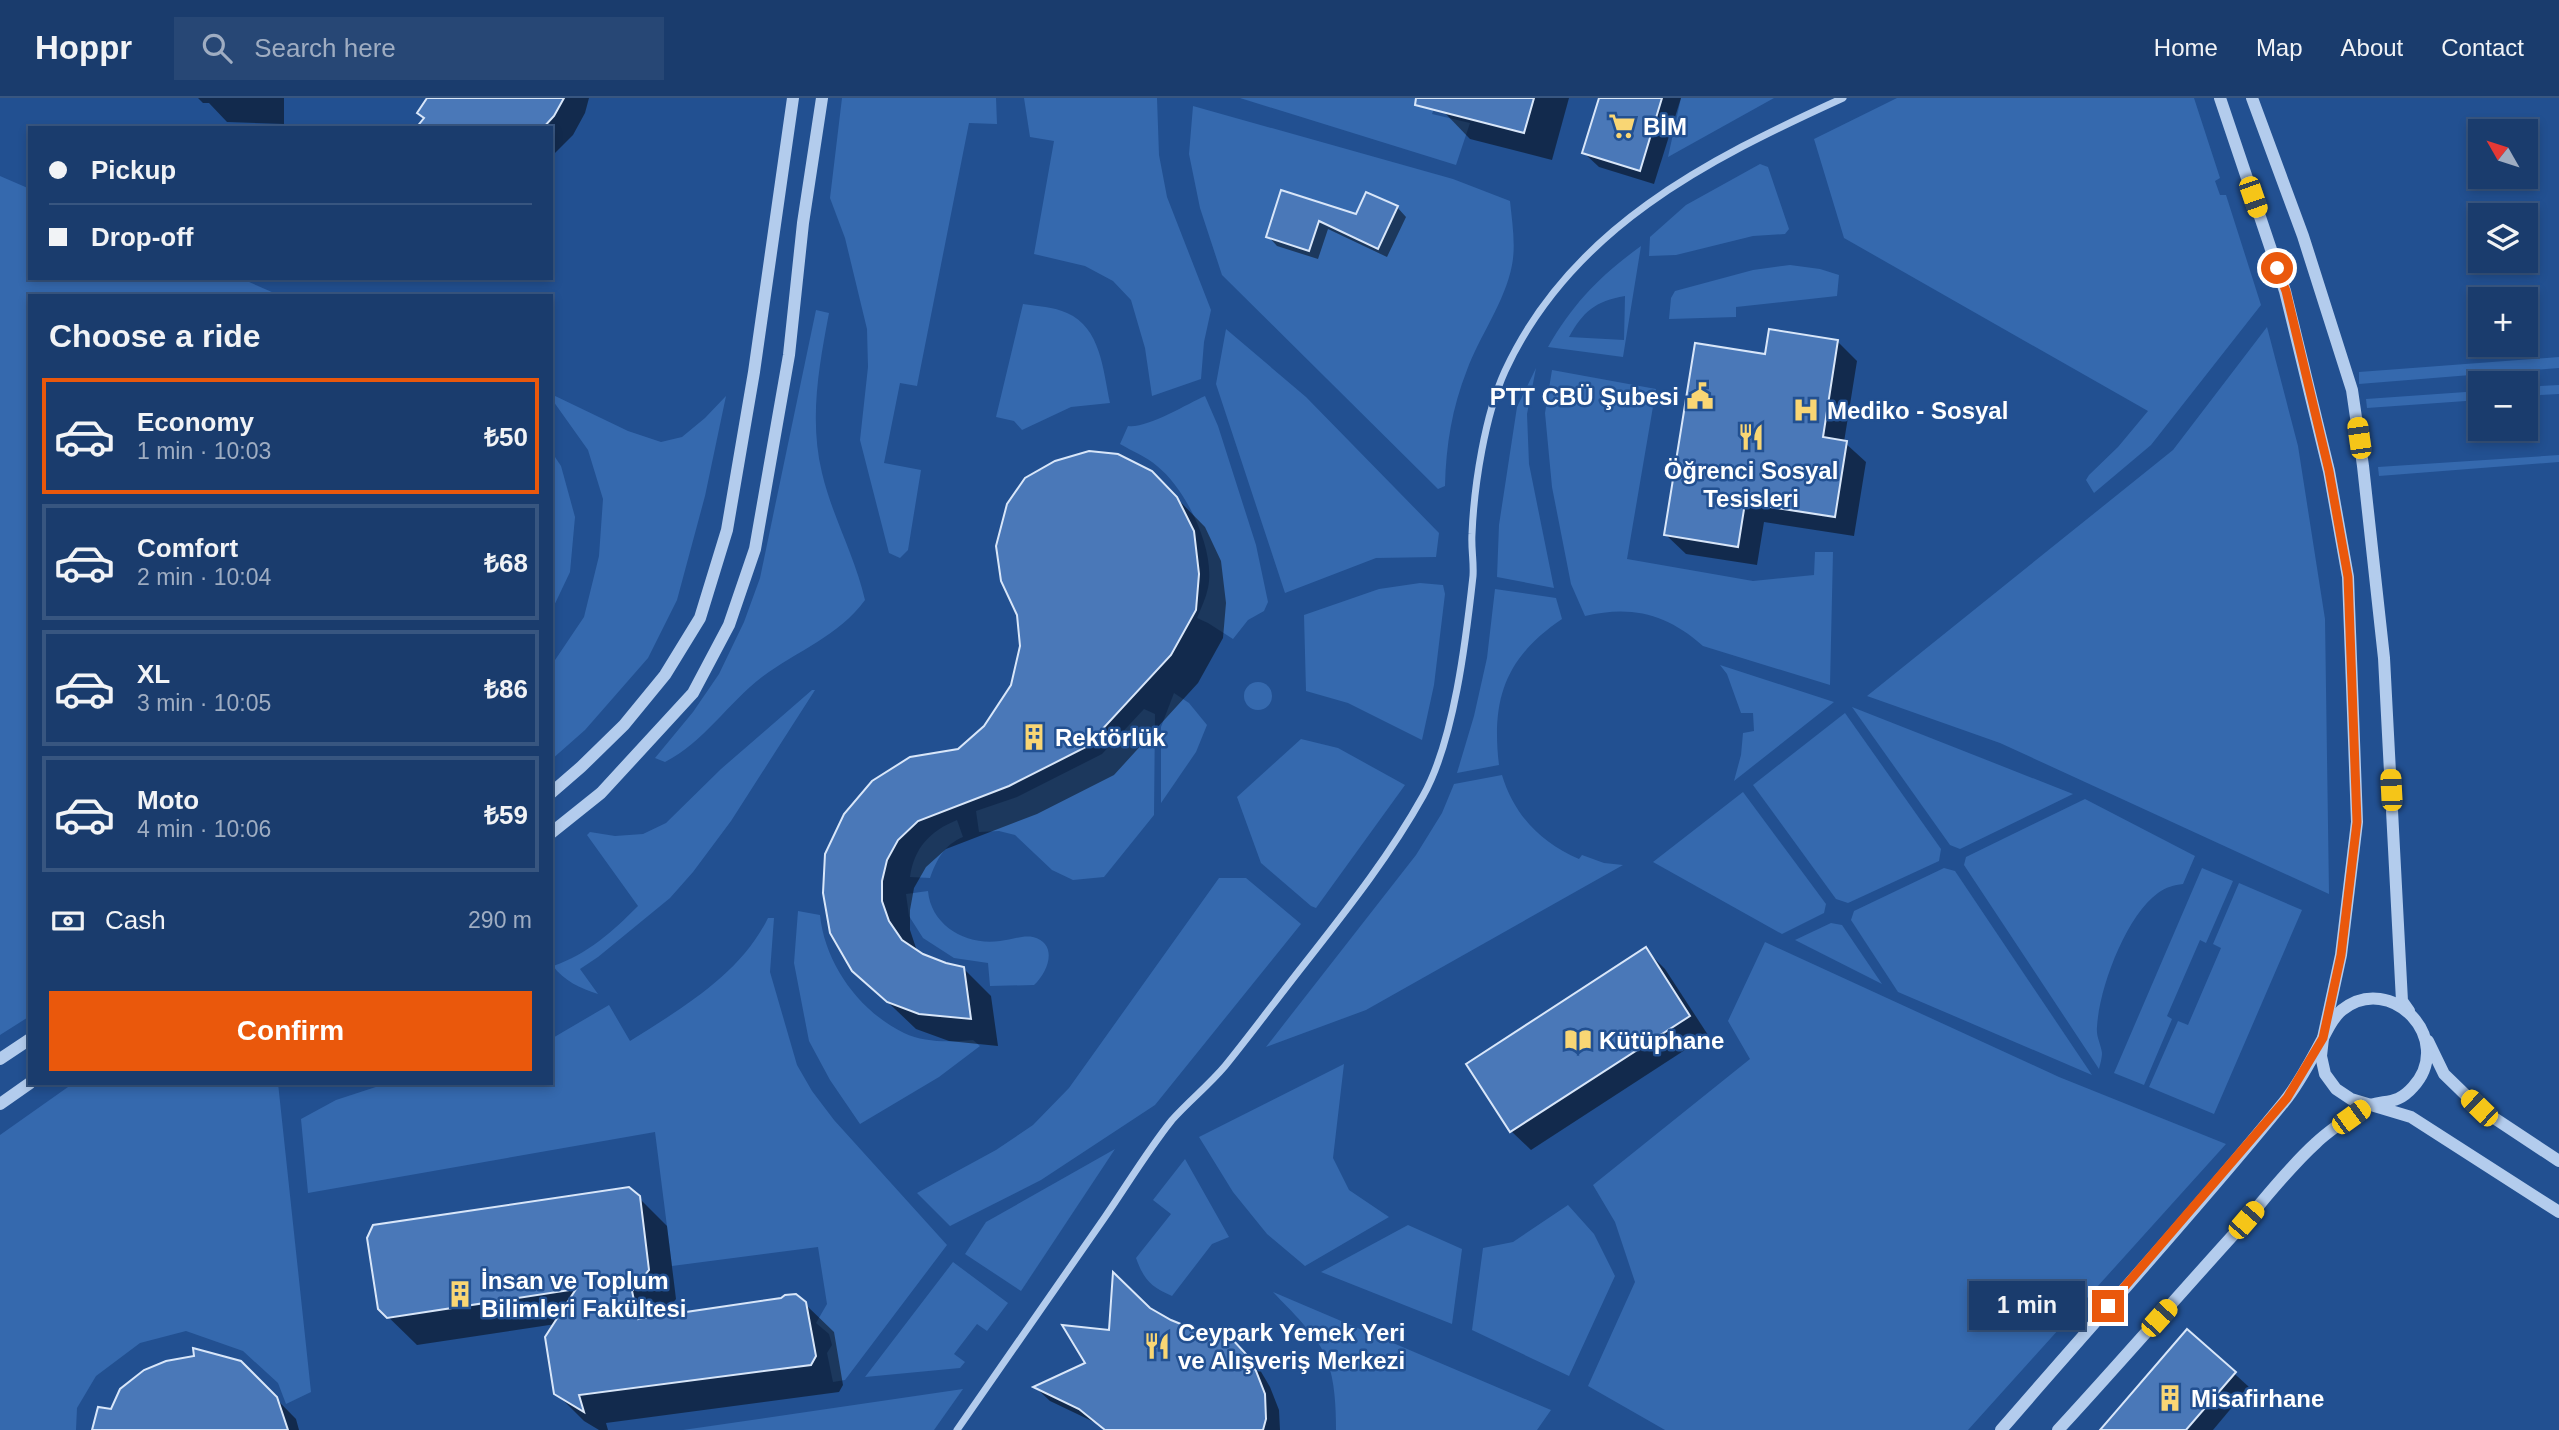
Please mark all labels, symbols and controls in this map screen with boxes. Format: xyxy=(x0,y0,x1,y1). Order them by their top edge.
search box xyxy=(174,17,664,80)
text: Hoppr xyxy=(35,29,132,66)
icon: search xyxy=(198,29,236,67)
text: Search here xyxy=(254,33,396,63)
text: Home xyxy=(2154,34,2218,61)
text: Map xyxy=(2256,34,2303,61)
text: About xyxy=(2341,34,2403,61)
text: Contact xyxy=(2441,34,2524,61)
supermarket icon: BİM xyxy=(1607,111,1637,141)
place label: BİM xyxy=(1643,113,1687,140)
north arrow xyxy=(2468,119,2538,189)
map controls xyxy=(2468,119,2538,441)
text: Pickup xyxy=(91,155,176,185)
car xyxy=(2237,174,2270,220)
button: layers xyxy=(2468,203,2538,273)
text: Drop-off xyxy=(91,222,194,252)
route start xyxy=(2261,252,2293,284)
button: + xyxy=(2468,287,2538,357)
text: Choose a ride xyxy=(49,318,261,354)
button: − xyxy=(2468,371,2538,441)
public building icon: PTT CBÜ Şubesi xyxy=(1685,381,1715,411)
place label: PTT CBÜ Şubesi xyxy=(1490,383,1679,410)
hospital icon: Mediko - Sosyal xyxy=(1791,395,1821,425)
place label: Mediko - Sosyal xyxy=(1827,397,2008,424)
icon: car xyxy=(53,405,116,468)
text: Economy xyxy=(137,407,254,437)
car xyxy=(2346,416,2373,460)
text: ₺50 xyxy=(484,422,528,452)
restaurant icon: Öğrenci Sosyal Tesisleri xyxy=(1736,422,1766,452)
text: 1 min · 10:03 xyxy=(137,438,271,464)
place label: Öğrenci Sosyal Tesisleri xyxy=(1664,457,1838,512)
icon: car xyxy=(53,531,116,594)
text: Comfort xyxy=(137,533,238,563)
text: ₺68 xyxy=(484,548,528,578)
text: 2 min · 10:04 xyxy=(137,564,271,590)
icon: car xyxy=(53,657,116,720)
text: XL xyxy=(137,659,170,689)
text: ₺86 xyxy=(484,674,528,704)
text: 3 min · 10:05 xyxy=(137,690,271,716)
building icon: Rektörlük xyxy=(1019,722,1049,752)
place label: Rektörlük xyxy=(1055,724,1166,751)
car xyxy=(2380,768,2403,812)
icon: car xyxy=(53,783,116,846)
text: Moto xyxy=(137,785,199,815)
text: ₺59 xyxy=(484,800,528,830)
text: 4 min · 10:06 xyxy=(137,816,271,842)
icon: cash xyxy=(49,902,87,940)
text: Cash xyxy=(105,905,166,935)
text: 290 m xyxy=(468,907,532,933)
button: Confirm xyxy=(49,991,532,1071)
library icon: Kütüphane xyxy=(1563,1025,1593,1055)
place label: Kütüphane xyxy=(1599,1027,1724,1054)
car xyxy=(2457,1086,2502,1130)
car xyxy=(2328,1096,2375,1138)
car xyxy=(2225,1197,2268,1243)
place label: İnsan ve Toplum Bilimleri Fakültesi xyxy=(481,1267,686,1322)
building icon: İnsan ve Toplum Bilimleri Fakültesi xyxy=(445,1279,475,1309)
callout: 1 min xyxy=(1968,1282,2084,1330)
route end xyxy=(2092,1290,2124,1322)
text: 1 min xyxy=(1997,1292,2057,1318)
car xyxy=(2138,1295,2181,1341)
place label: Ceypark Yemek Yeri ve Alışveriş Merkezi xyxy=(1178,1319,1405,1374)
restaurant icon: Ceypark Yemek Yeri ve Alışveriş Merkezi xyxy=(1142,1331,1172,1361)
building icon: Misafirhane xyxy=(2155,1383,2185,1413)
place label: Misafirhane xyxy=(2191,1385,2324,1412)

